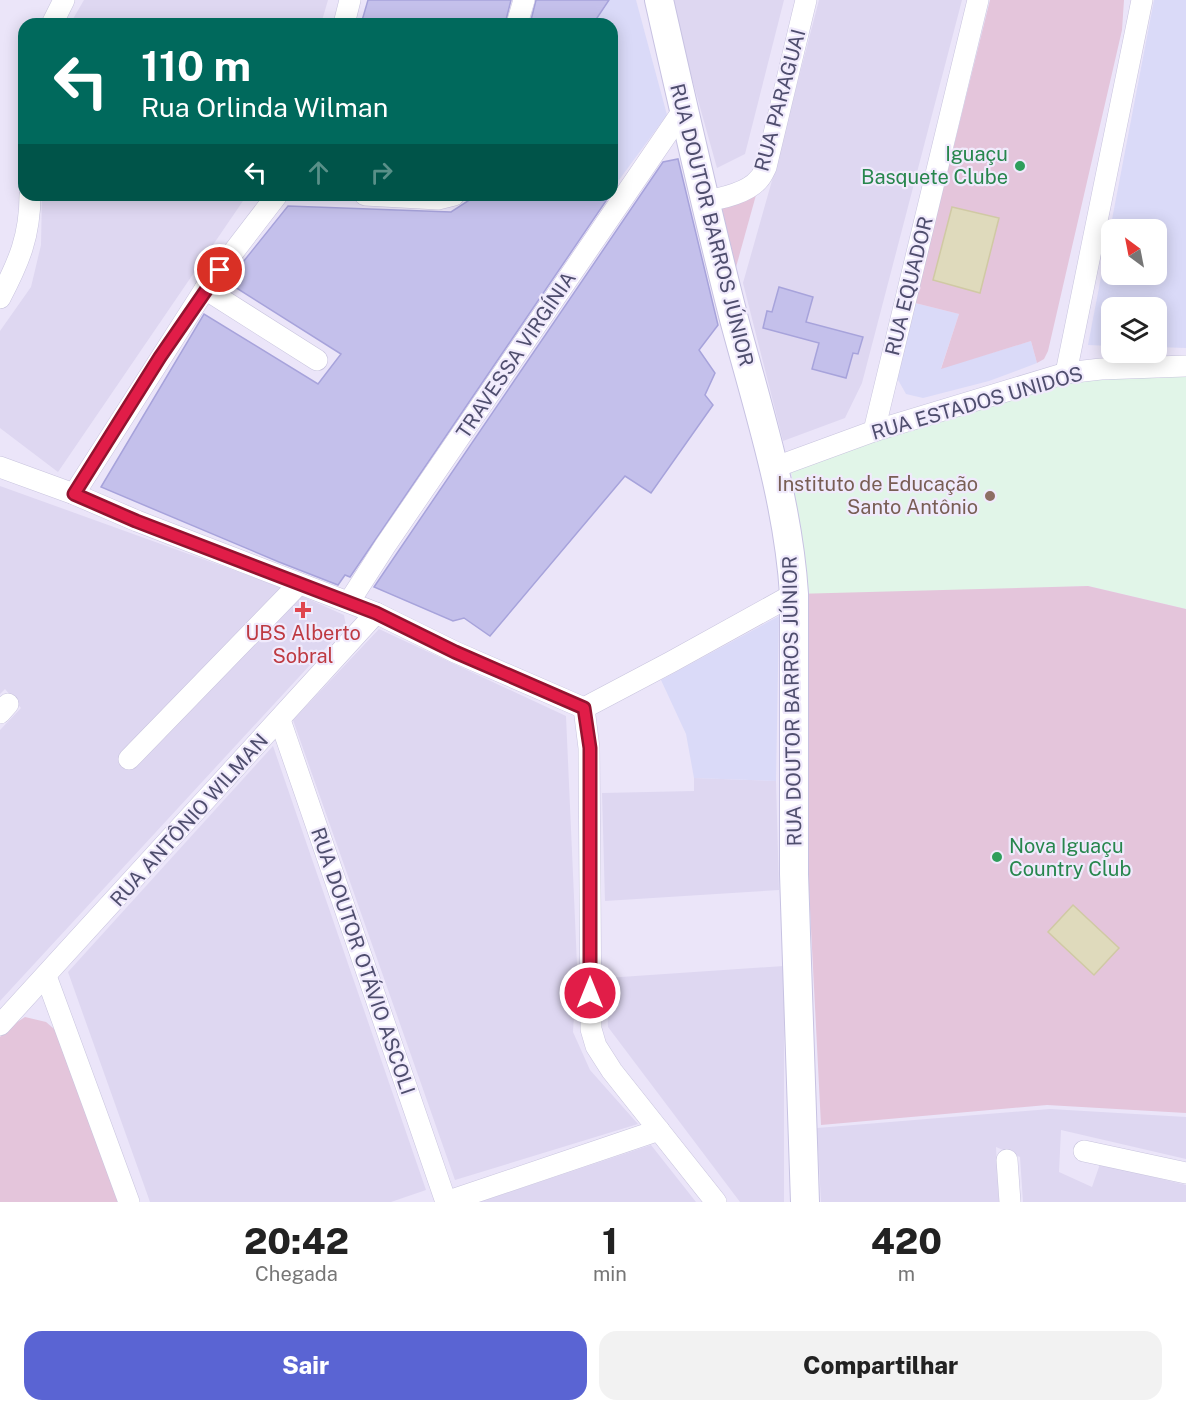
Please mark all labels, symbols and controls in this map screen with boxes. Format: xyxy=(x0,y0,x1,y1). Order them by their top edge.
street label: RUA PARAGUAI xyxy=(749,26,811,174)
text: 110 m xyxy=(141,41,251,90)
icon: left xyxy=(42,42,120,120)
street label: RUA DOUTOR BARROS JÚNIOR xyxy=(665,81,760,369)
text: Rua Orlinda Wilman xyxy=(141,91,388,123)
place label: Iguaçu Basquete Clube xyxy=(861,142,1008,189)
icon: left xyxy=(239,156,272,189)
icon: ahead xyxy=(302,156,335,189)
icon: right xyxy=(365,156,398,189)
marker: Iguaçu Basquete Clube xyxy=(1013,159,1027,173)
street label: RUA EQUADOR xyxy=(880,214,938,358)
north arrow xyxy=(1101,219,1167,285)
map controls xyxy=(1101,219,1167,363)
pin xyxy=(194,244,245,295)
icon: arrive xyxy=(203,253,236,286)
street label: TRAVESSA VIRGÍNIA xyxy=(450,266,581,443)
button: layers xyxy=(1101,297,1167,363)
street label: RUA ESTADOS UNIDOS xyxy=(869,361,1085,445)
place label: Instituto de Educação Santo Antônio xyxy=(777,472,978,519)
marker: Instituto de Educação Santo Antônio xyxy=(983,489,997,503)
street label: RUA DOUTOR BARROS JÚNIOR xyxy=(776,556,807,846)
marker: UBS Alberto Sobral xyxy=(294,601,312,619)
place label: UBS Alberto Sobral xyxy=(245,621,361,668)
street label: RUA ANTÔNIO WILMAN xyxy=(105,729,273,911)
street label: RUA DOUTOR OTÁVIO ASCOLI xyxy=(306,824,421,1098)
place label: Nova Iguaçu Country Club xyxy=(1009,834,1131,881)
marker: Nova Iguaçu Country Club xyxy=(990,850,1004,864)
position arrow xyxy=(558,961,622,1025)
text: 20:42 xyxy=(244,1220,349,1262)
text: 1 xyxy=(602,1220,618,1262)
text: 420 xyxy=(871,1220,942,1262)
text: Chegada xyxy=(255,1262,338,1286)
text: min xyxy=(593,1262,627,1286)
text: m xyxy=(898,1262,915,1286)
button: Sair xyxy=(24,1331,587,1400)
button: Compartilhar xyxy=(599,1331,1162,1400)

